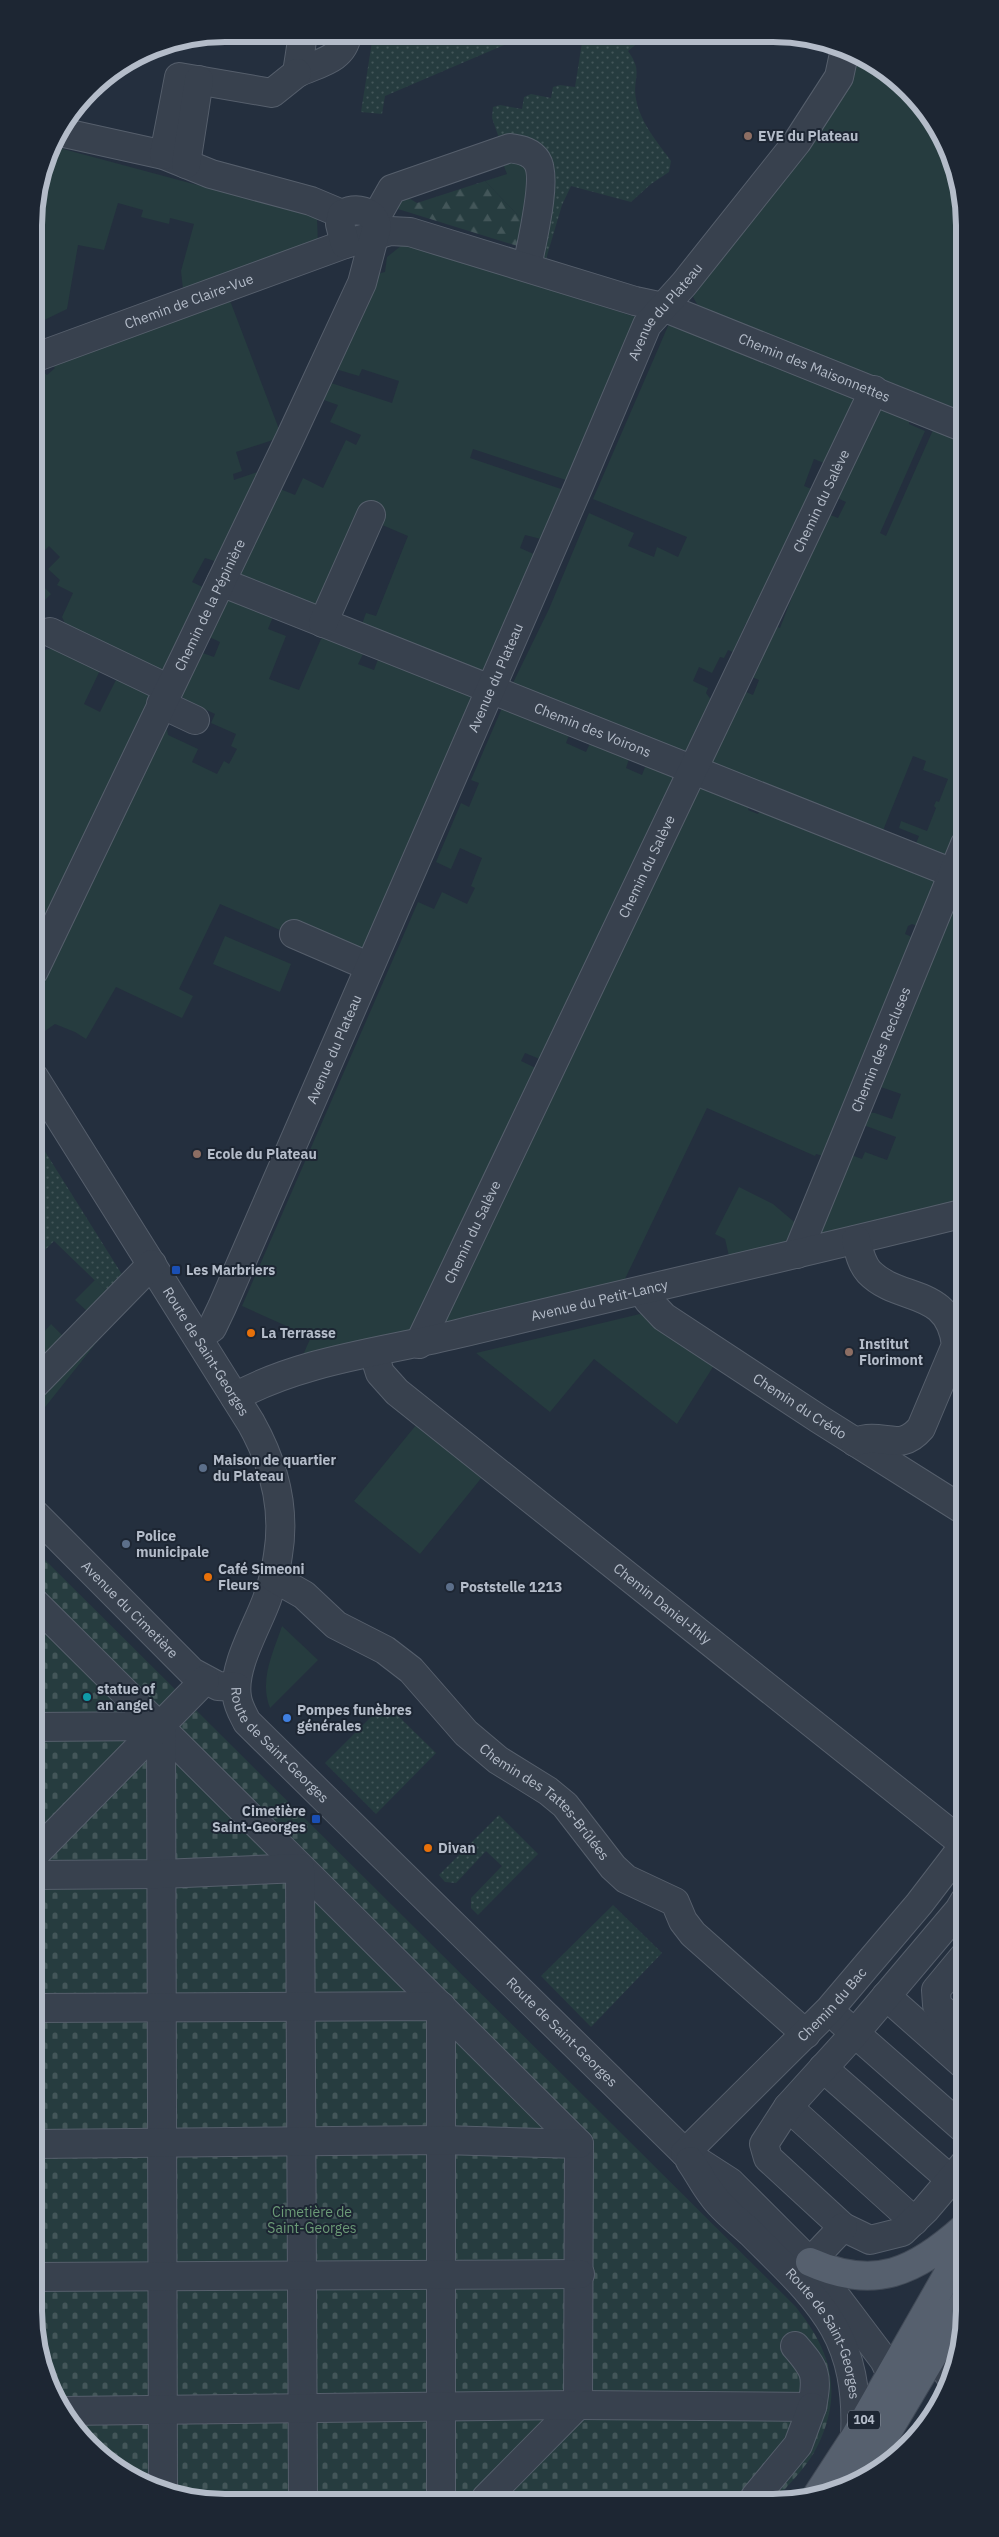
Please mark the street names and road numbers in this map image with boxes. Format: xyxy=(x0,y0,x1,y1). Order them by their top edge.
street label: Avenue du Plateau xyxy=(624,259,706,363)
street label: Chemin de Claire-Vue xyxy=(122,269,256,333)
street label: Chemin des Maisonnettes xyxy=(736,329,893,406)
street label: Chemin du Salève xyxy=(789,446,853,555)
street label: Chemin de la Pépinière xyxy=(170,536,249,674)
street label: Avenue du Plateau xyxy=(464,620,527,735)
street label: Chemin des Voirons xyxy=(532,699,654,761)
street label: Chemin du Salève xyxy=(614,812,679,921)
street label: Chemin des Recluses xyxy=(847,984,915,1115)
street label: Avenue du Plateau xyxy=(302,992,366,1107)
street label: Chemin du Salève xyxy=(440,1177,505,1287)
street label: Avenue du Petit-Lancy xyxy=(529,1275,670,1325)
street label: Route de Saint-Georges xyxy=(159,1284,253,1420)
street label: Chemin du Crédo xyxy=(750,1369,850,1443)
street label: Avenue du Cimetière xyxy=(77,1557,182,1662)
street label: Chemin Daniel-Ihly xyxy=(610,1559,715,1648)
street label: Route de Saint-Georges xyxy=(227,1686,333,1807)
street label: Chemin des Tattes-Brûlées xyxy=(476,1739,613,1864)
street label: Chemin du Bac xyxy=(793,1964,870,2045)
street label: Route de Saint-Georges xyxy=(503,1973,622,2091)
street label: Route de Saint-Georges xyxy=(782,2264,864,2400)
road number: 104 xyxy=(848,2410,880,2430)

